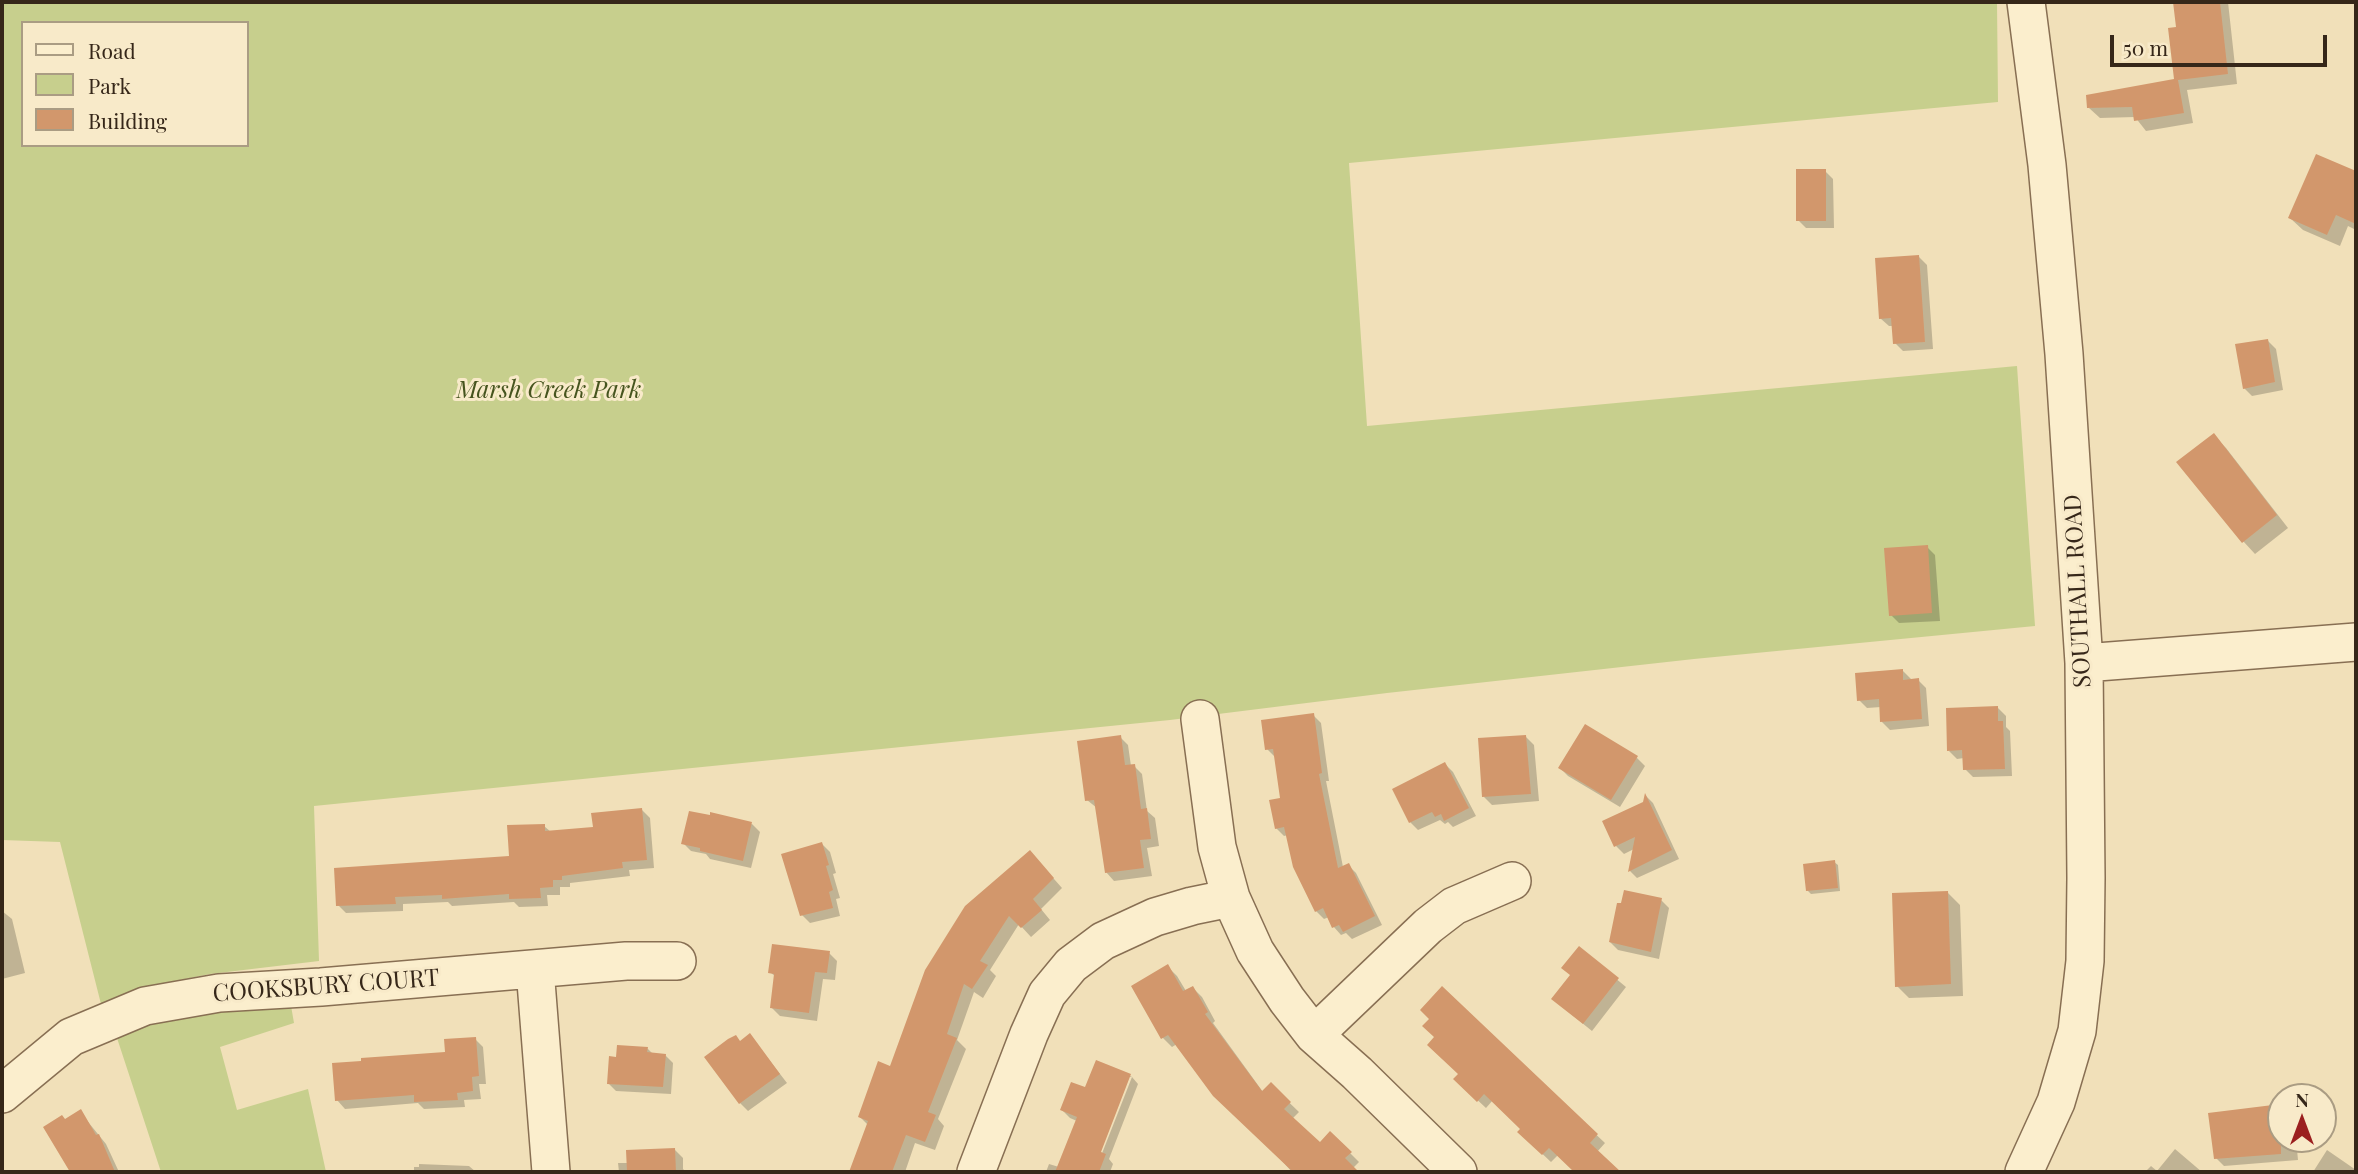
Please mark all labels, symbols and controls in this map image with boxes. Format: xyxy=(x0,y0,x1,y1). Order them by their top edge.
legend xyxy=(21,21,248,147)
scale bar xyxy=(2113,21,2330,65)
text: 50 m xyxy=(2123,33,2168,61)
text: Road xyxy=(88,36,136,64)
text: Park xyxy=(88,71,131,99)
text: Building xyxy=(88,106,167,134)
park label: Marsh Creek Park xyxy=(457,377,641,405)
street label: SOUTHALL ROAD xyxy=(2059,493,2097,689)
street label: COOKSBURY COURT xyxy=(212,964,440,1008)
north arrow xyxy=(2267,1083,2337,1153)
text: N xyxy=(2295,1086,2309,1112)

